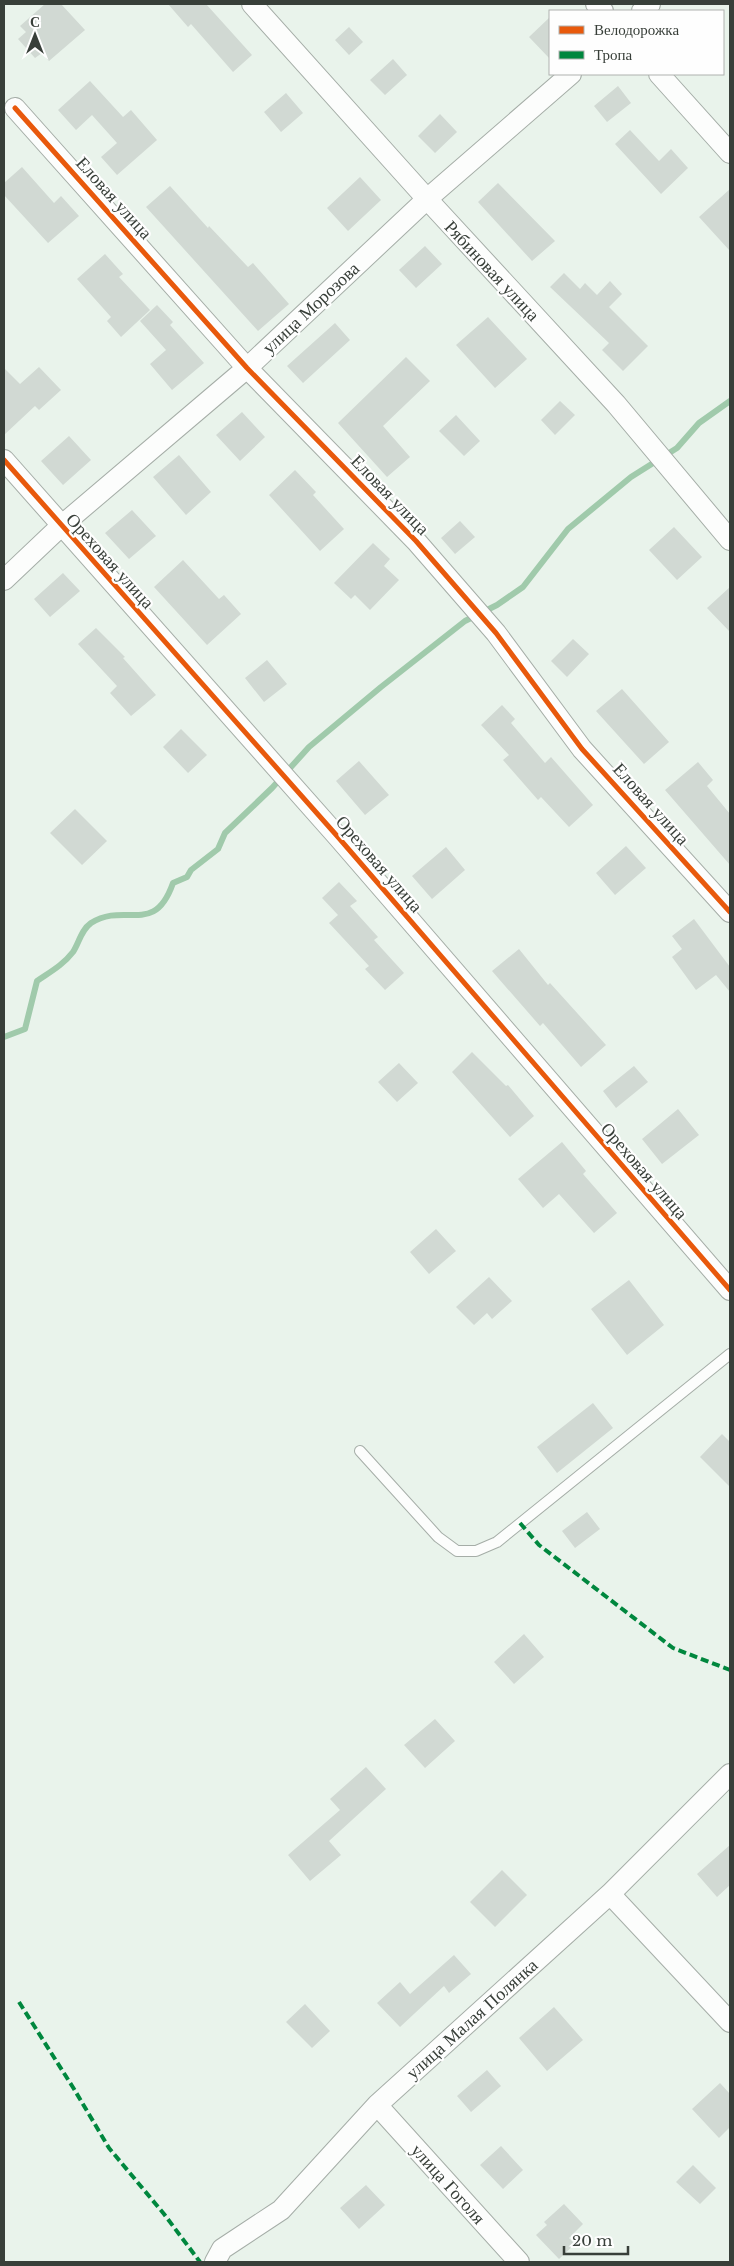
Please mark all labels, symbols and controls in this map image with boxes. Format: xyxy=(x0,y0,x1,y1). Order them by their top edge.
north arrow xyxy=(10,10,60,60)
legend xyxy=(549,10,724,75)
text: С xyxy=(30,13,40,31)
text: Велодорожка xyxy=(594,20,679,39)
text: Тропа xyxy=(594,45,633,64)
street label: Еловая улица xyxy=(71,152,157,244)
street label: Рябиновая улица xyxy=(440,216,544,326)
street label: улица Морозова xyxy=(258,258,364,358)
street label: Еловая улица xyxy=(346,450,434,540)
street label: Ореховая улица xyxy=(61,509,159,613)
street label: Еловая улица xyxy=(608,758,694,850)
street label: Ореховая улица xyxy=(331,811,427,917)
street label: Ореховая улица xyxy=(596,1118,692,1224)
street label: улица Малая Полянка xyxy=(402,1954,542,2084)
street label: улица Гоголя xyxy=(406,2139,490,2229)
scale bar xyxy=(564,2224,628,2256)
text: 20 m xyxy=(572,2231,612,2250)

